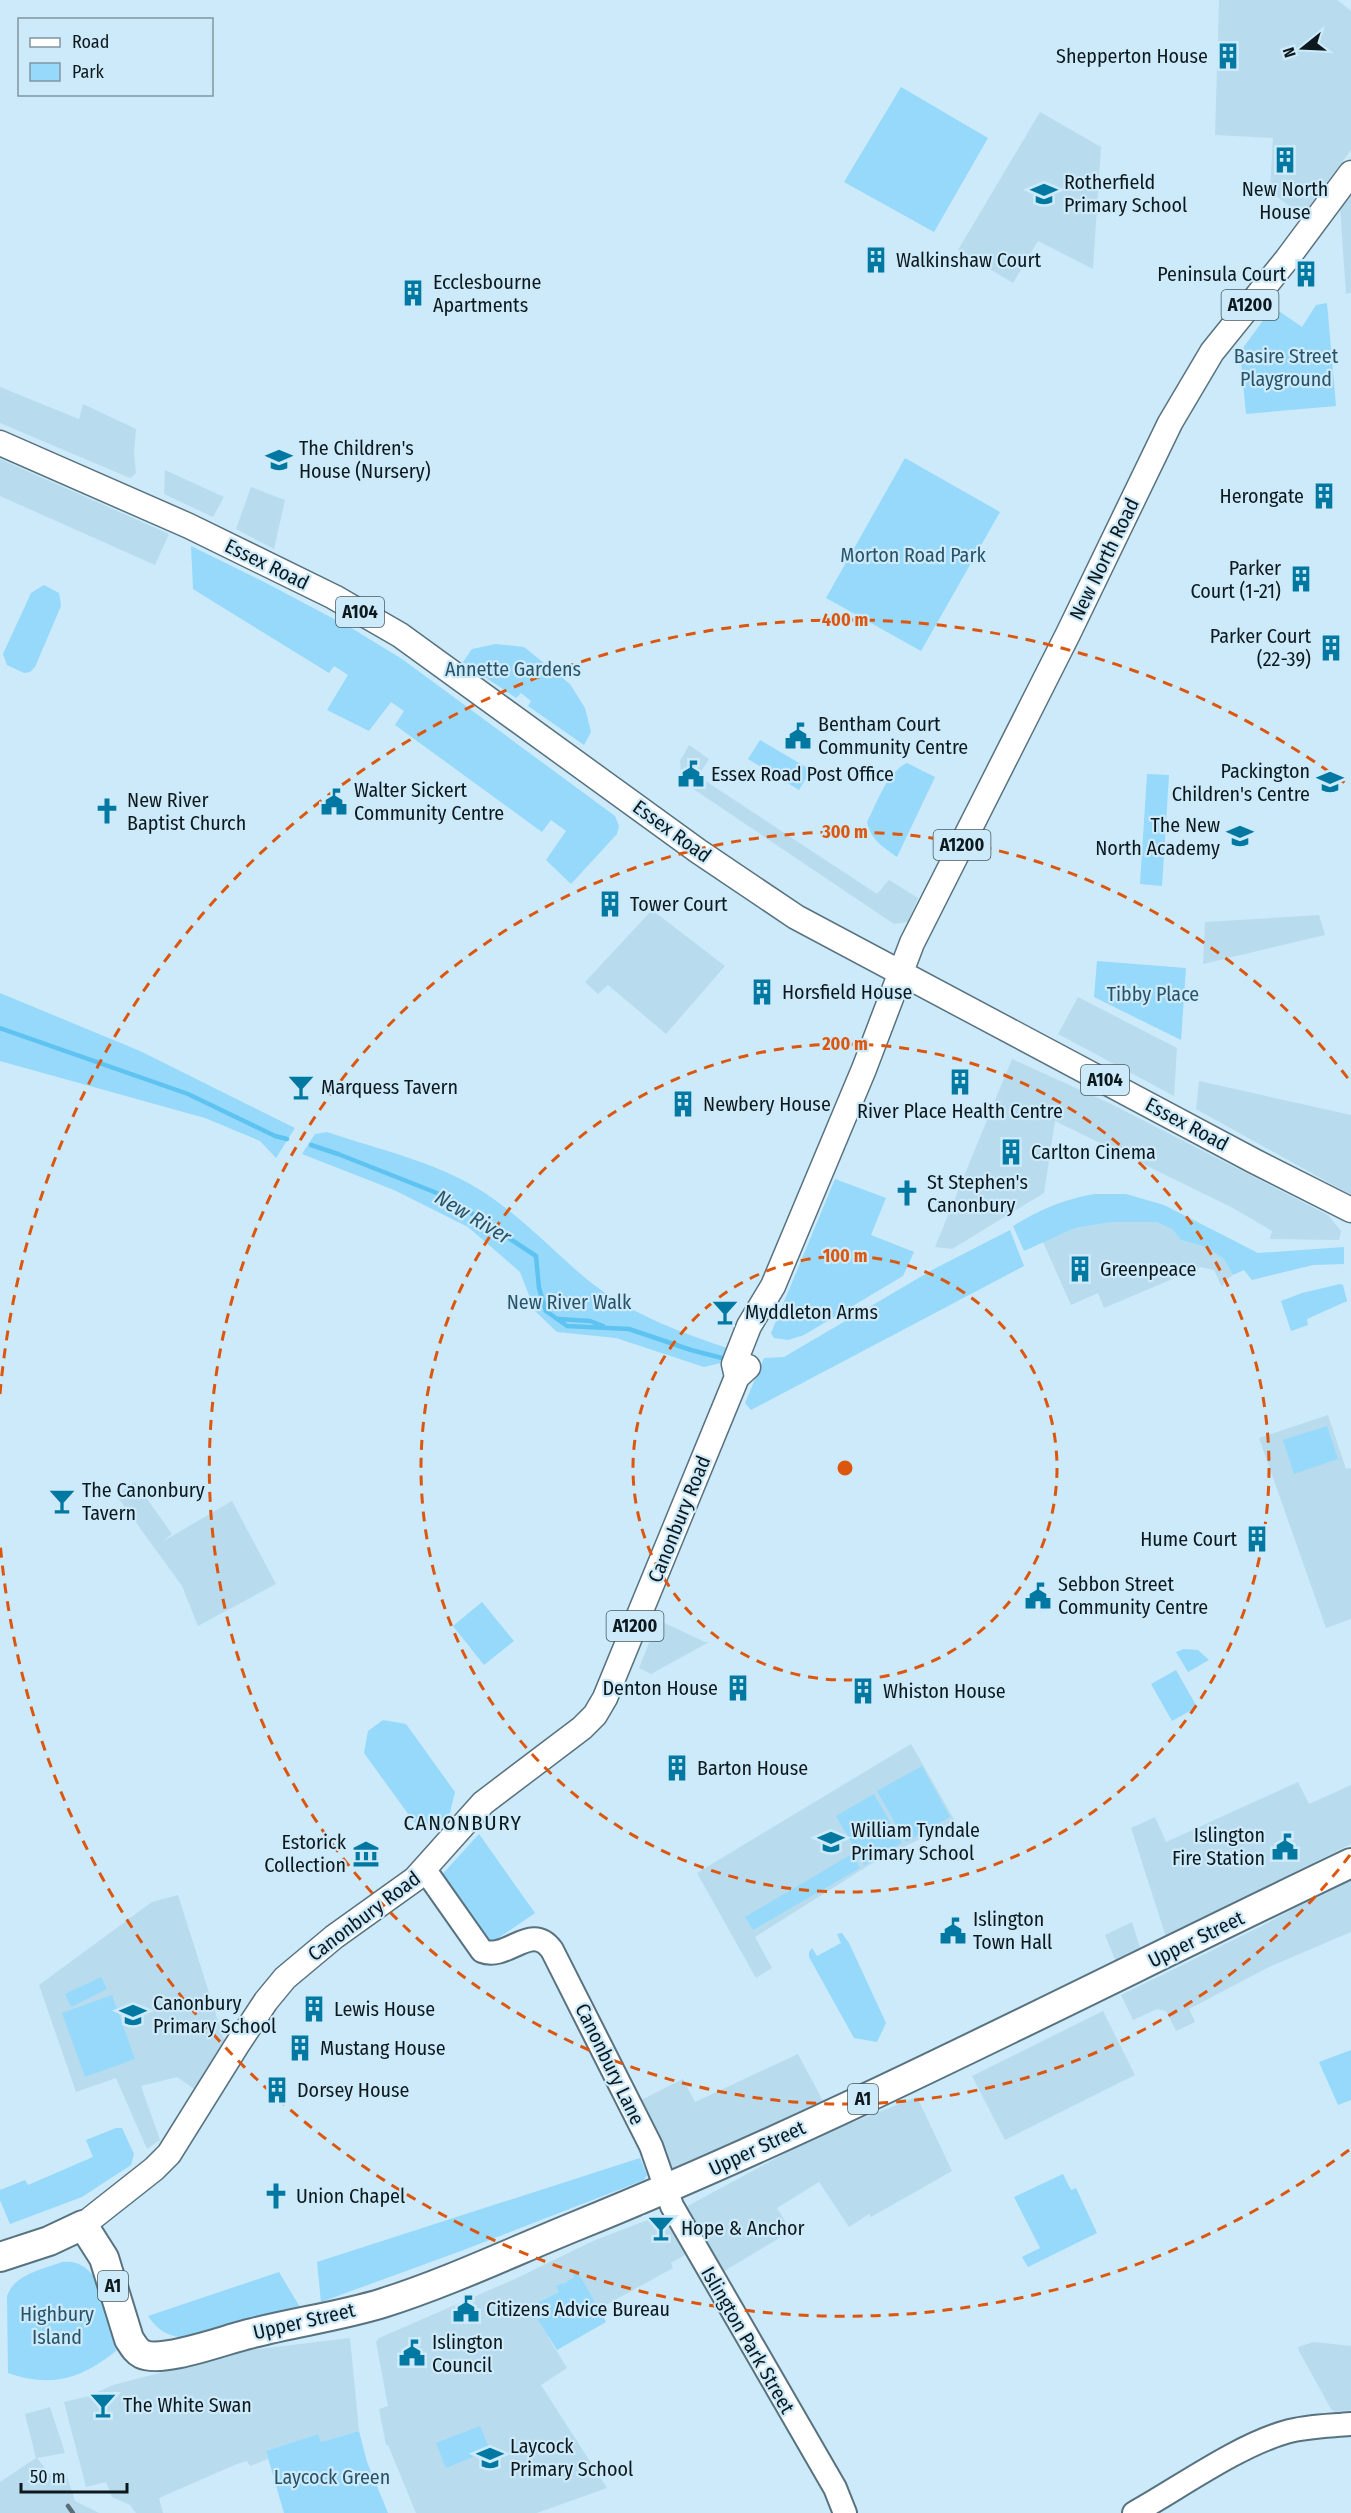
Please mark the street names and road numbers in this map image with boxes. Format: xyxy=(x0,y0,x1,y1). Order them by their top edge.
road number: A1200 xyxy=(1222,290,1278,320)
street label: New North Road xyxy=(1064,494,1144,624)
street label: Essex Road xyxy=(221,533,313,595)
road number: A104 xyxy=(336,597,384,627)
street label: Essex Road xyxy=(628,795,716,867)
road number: A1200 xyxy=(934,830,990,860)
road number: A104 xyxy=(1081,1065,1129,1095)
street label: Essex Road xyxy=(1141,1092,1233,1156)
street label: Canonbury Road xyxy=(643,1452,715,1586)
road number: A1200 xyxy=(606,1611,664,1641)
street label: Canonbury Road xyxy=(303,1866,425,1966)
street label: Upper Street xyxy=(1144,1905,1248,1973)
street label: Canonbury Lane xyxy=(570,1999,650,2129)
road number: A1 xyxy=(848,2084,878,2114)
street label: Upper Street xyxy=(705,2115,810,2181)
street label: Islington Park Street xyxy=(696,2262,800,2418)
road number: A1 xyxy=(98,2271,128,2301)
street label: Upper Street xyxy=(251,2298,358,2344)

